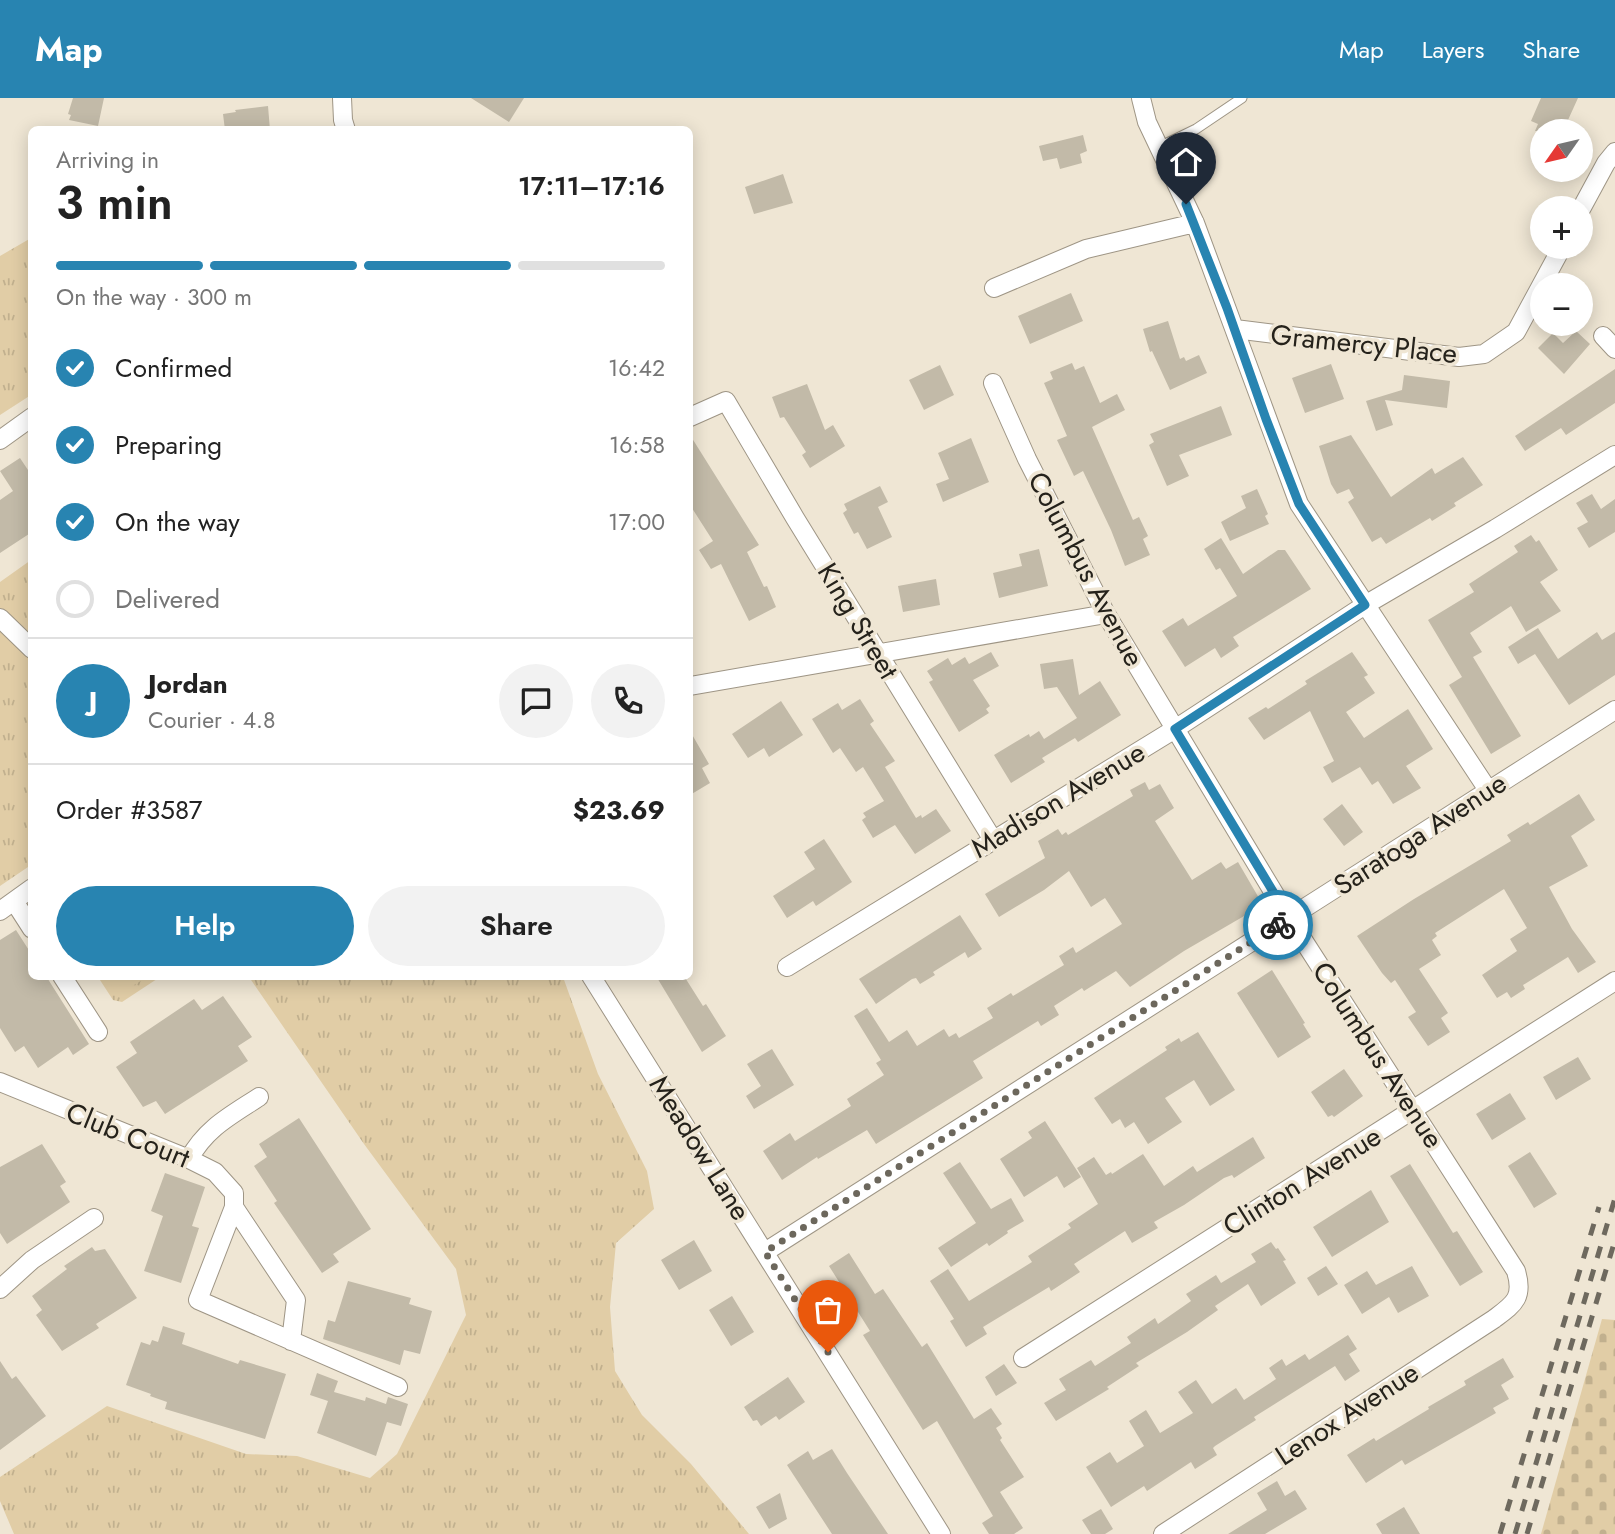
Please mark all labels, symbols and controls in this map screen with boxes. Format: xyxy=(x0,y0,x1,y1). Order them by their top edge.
text: Map xyxy=(35,26,103,73)
text: Map xyxy=(1339,32,1384,67)
text: Layers xyxy=(1422,32,1484,67)
text: Share xyxy=(1522,32,1580,67)
north arrow xyxy=(1530,119,1592,182)
map controls xyxy=(1530,119,1593,336)
pin xyxy=(1156,132,1216,204)
text: Arriving in xyxy=(56,143,159,177)
icon: home xyxy=(1167,143,1205,181)
text: 17:11–17:16 xyxy=(518,167,665,205)
text: 3 min xyxy=(56,170,173,236)
button: + xyxy=(1530,196,1593,259)
button: − xyxy=(1530,273,1593,336)
text: On the way · 300 m xyxy=(56,280,252,314)
street label: Gramercy Place xyxy=(1269,314,1459,374)
icon: check xyxy=(56,349,94,387)
text: Confirmed xyxy=(115,349,232,387)
text: 16:42 xyxy=(608,351,665,385)
icon: check xyxy=(56,426,94,464)
text: Preparing xyxy=(115,426,222,464)
text: 16:58 xyxy=(609,428,665,462)
street label: Columbus Avenue xyxy=(1017,464,1155,674)
icon: check xyxy=(56,503,94,541)
text: On the way xyxy=(115,503,240,541)
text: 17:00 xyxy=(608,505,665,539)
street label: King Street xyxy=(807,555,909,687)
text: Delivered xyxy=(115,580,220,618)
button: chat xyxy=(499,664,573,738)
button: phone xyxy=(591,664,665,738)
text: Jordan xyxy=(148,665,228,703)
text: J xyxy=(89,682,97,720)
text: Courier · 4.8 xyxy=(148,703,276,737)
street label: Madison Avenue xyxy=(963,732,1153,868)
street label: Saratoga Avenue xyxy=(1325,763,1515,905)
text: Order #3587 xyxy=(56,791,202,829)
text: $23.69 xyxy=(573,791,665,829)
button: Help xyxy=(56,886,354,966)
button: Share xyxy=(368,886,665,966)
courier xyxy=(1243,890,1313,960)
icon: bike xyxy=(1259,906,1297,944)
street label: Columbus Avenue xyxy=(1302,954,1454,1156)
street label: Meadow Lane xyxy=(639,1068,761,1228)
street label: Club Court xyxy=(60,1092,196,1178)
street label: Clinton Avenue xyxy=(1215,1116,1389,1246)
pin xyxy=(798,1280,858,1352)
icon: bag xyxy=(809,1291,847,1329)
street label: Lenox Avenue xyxy=(1267,1352,1427,1476)

